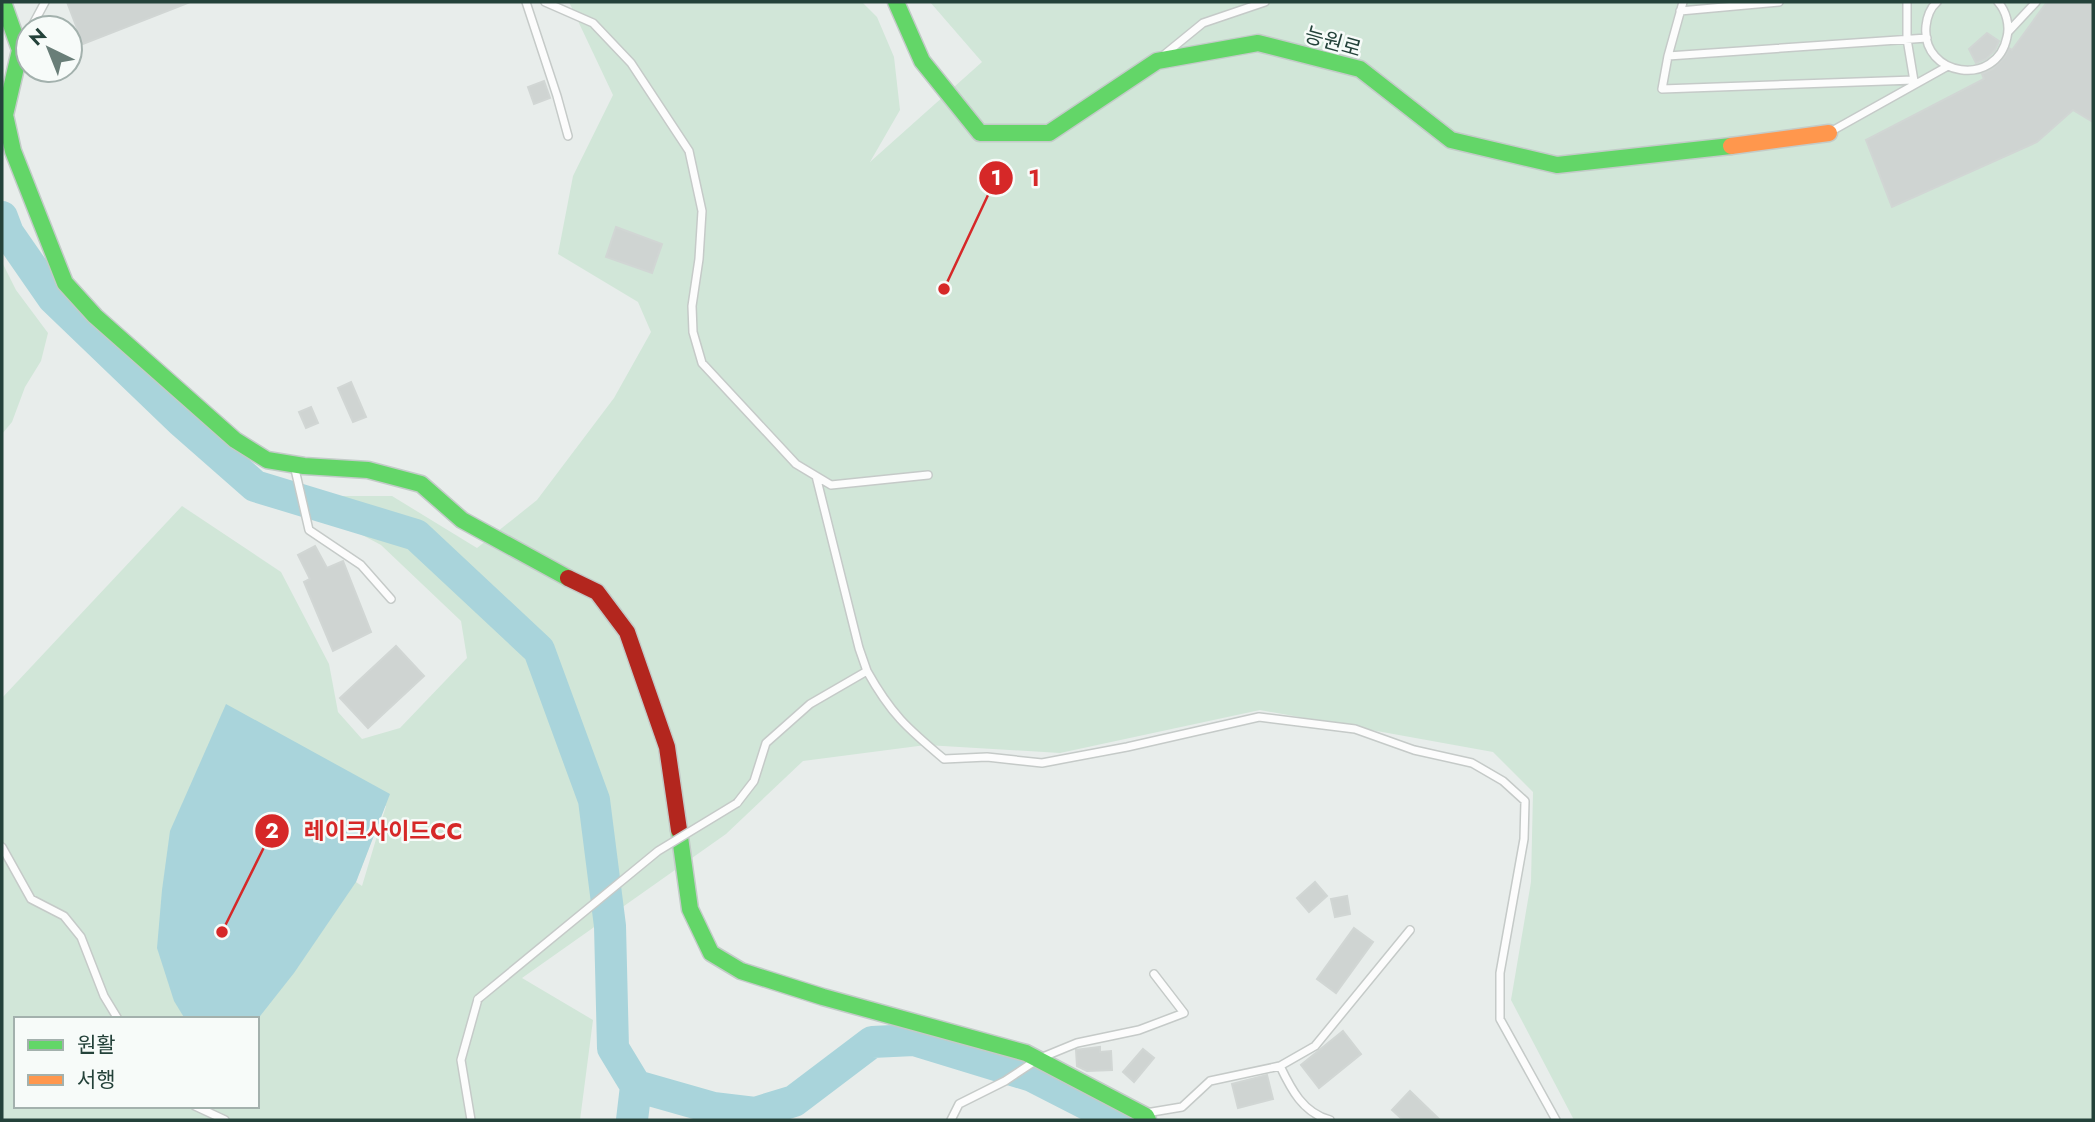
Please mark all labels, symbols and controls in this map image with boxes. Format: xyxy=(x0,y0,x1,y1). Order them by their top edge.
north arrow xyxy=(14,14,84,84)
street label: 능원로 xyxy=(1301,20,1365,64)
text: N xyxy=(23,22,52,52)
callout: 1 xyxy=(979,156,1053,200)
text: 1 xyxy=(1028,161,1040,195)
text: 1 xyxy=(991,163,1001,193)
callout: 레이크사이드CC xyxy=(254,809,476,853)
text: 레이크사이드CC xyxy=(303,814,463,848)
text: 2 xyxy=(265,816,279,846)
legend xyxy=(14,1017,259,1108)
text: 원활 xyxy=(77,1030,116,1060)
text: 서행 xyxy=(77,1065,116,1095)

